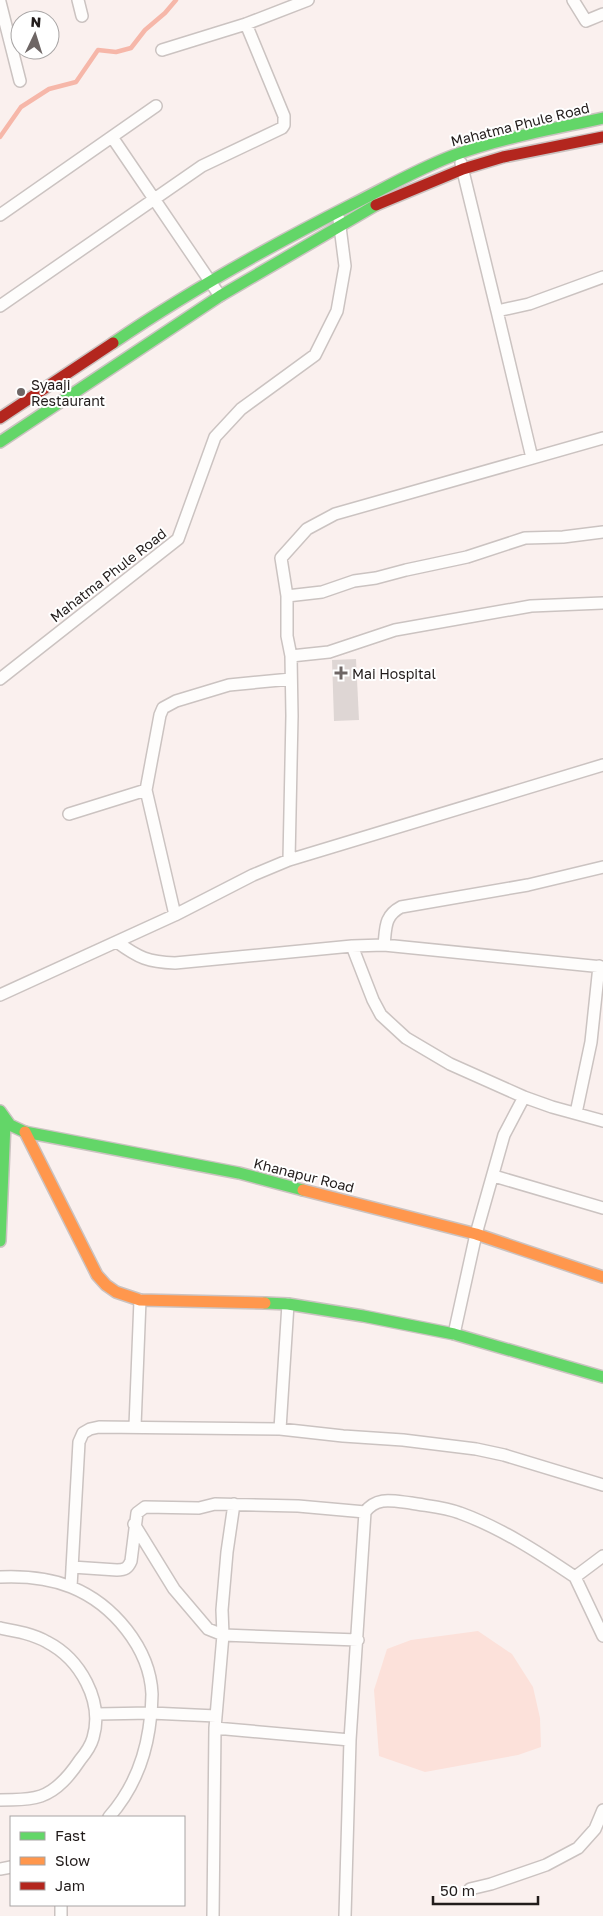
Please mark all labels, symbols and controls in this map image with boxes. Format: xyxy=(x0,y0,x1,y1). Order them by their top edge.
north arrow xyxy=(10,10,60,60)
text: N xyxy=(30,13,42,30)
street label: Mahatma Phule Road xyxy=(449,99,591,149)
place label: Syaaji Restaurant xyxy=(31,376,105,409)
marker: Syaaji Restaurant xyxy=(15,386,27,398)
street label: Mahatma Phule Road xyxy=(47,525,169,625)
place label: Mai Hospital xyxy=(352,665,436,682)
marker: Mai Hospital xyxy=(334,666,348,680)
street label: Khanapur Road xyxy=(252,1154,356,1196)
legend xyxy=(10,1816,185,1906)
text: Fast xyxy=(55,1826,86,1844)
text: Slow xyxy=(55,1851,90,1869)
scale bar xyxy=(433,1874,538,1906)
text: Jam xyxy=(55,1876,85,1894)
text: 50 m xyxy=(440,1881,475,1899)

